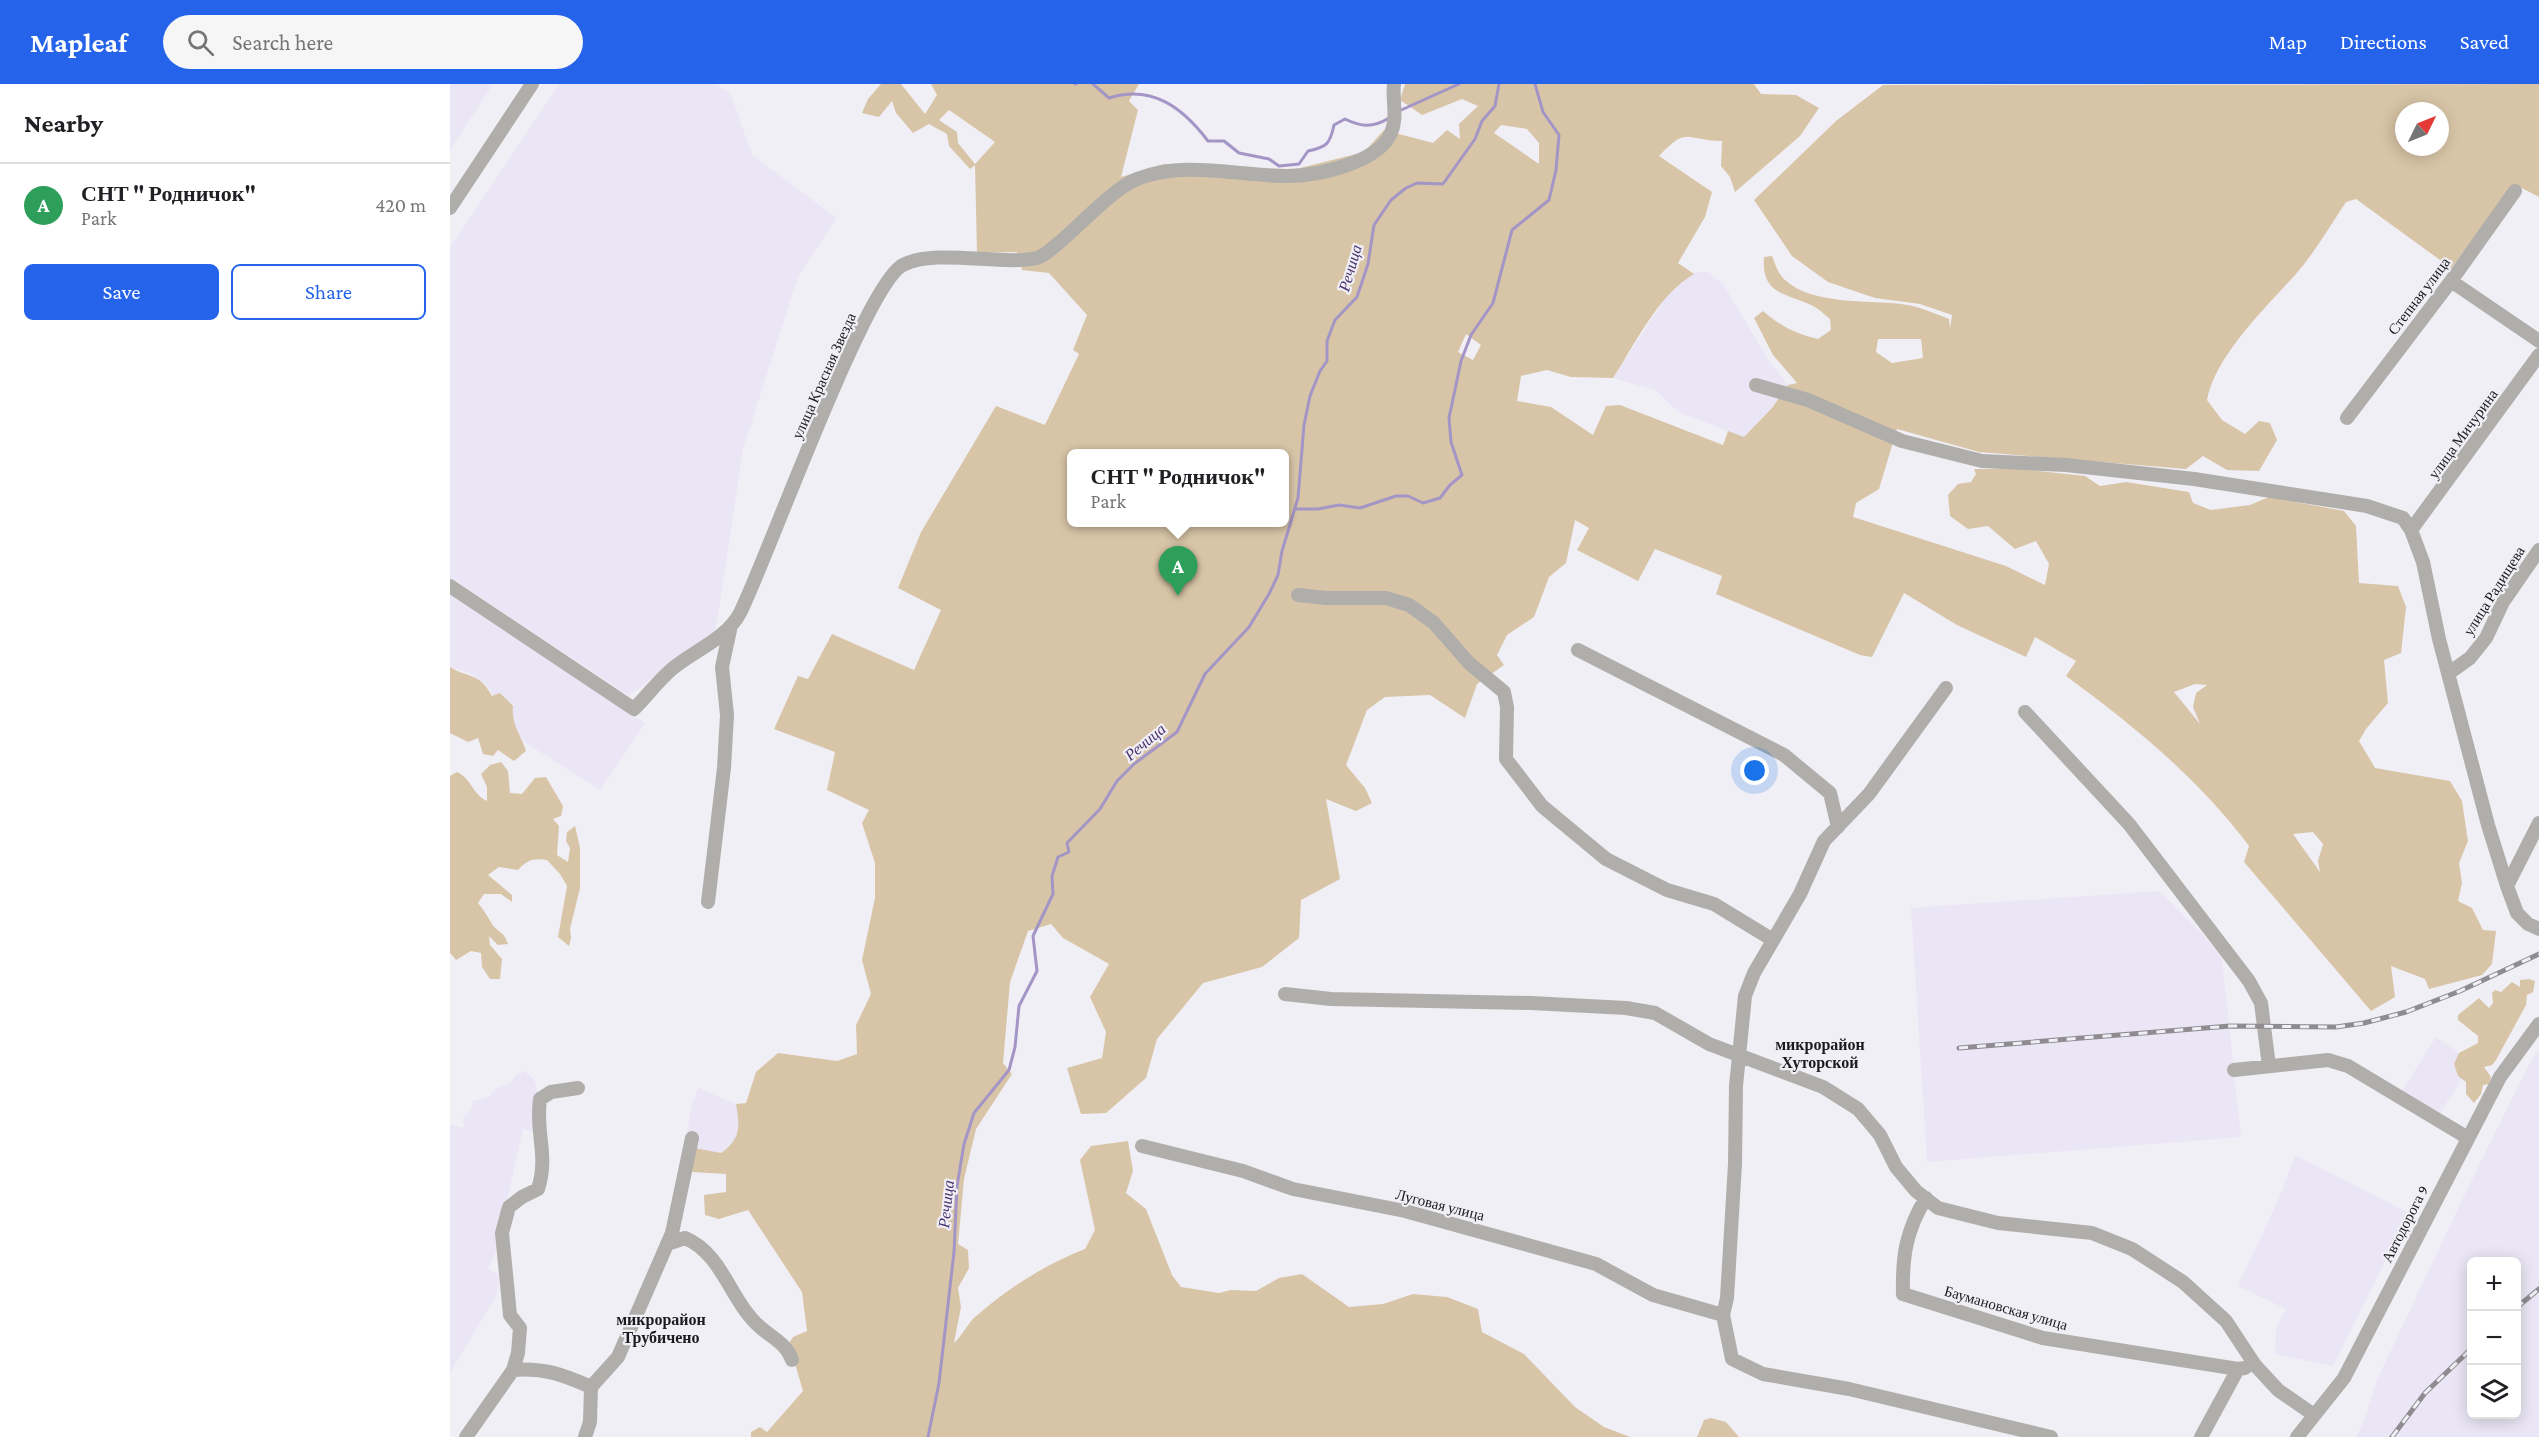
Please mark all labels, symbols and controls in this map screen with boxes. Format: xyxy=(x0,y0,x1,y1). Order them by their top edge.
search box xyxy=(163,15,583,69)
icon: search xyxy=(184,26,217,59)
text: Mapleaf xyxy=(30,27,127,58)
text: Search here xyxy=(232,30,333,55)
text: Map xyxy=(2269,30,2307,54)
text: Directions xyxy=(2340,30,2427,54)
text: Saved xyxy=(2460,30,2509,54)
north arrow xyxy=(2395,102,2449,156)
text: Nearby xyxy=(24,109,103,138)
text: СНТ " Родничок" xyxy=(81,181,256,206)
text: A xyxy=(38,194,49,216)
text: 420 m xyxy=(375,194,426,216)
text: Park xyxy=(81,207,117,229)
water label: Речица xyxy=(1335,243,1366,295)
street label: Степная улица xyxy=(2385,254,2453,338)
button: Save xyxy=(24,264,219,320)
button: Share xyxy=(231,264,426,320)
street label: улица Красная Звезда xyxy=(789,310,859,442)
street label: улица Мичурина xyxy=(2425,386,2501,482)
popup xyxy=(1067,449,1289,527)
text: СНТ " Родничок" xyxy=(1091,464,1265,489)
text: Park xyxy=(1091,490,1126,512)
street label: улица Радищева xyxy=(2460,543,2528,639)
pin: A xyxy=(1158,546,1198,596)
water label: Речица xyxy=(1120,720,1169,765)
your location xyxy=(1740,756,1769,785)
district label: микрорайон Хуторской xyxy=(1775,1036,1865,1072)
water label: Речица xyxy=(935,1179,958,1230)
street label: Автодорога 9 xyxy=(2379,1183,2431,1265)
street label: Луговая улица xyxy=(1394,1186,1486,1224)
map controls xyxy=(2467,1257,2521,1419)
button: + xyxy=(2467,1257,2521,1311)
street label: Баумановская улица xyxy=(1943,1283,2070,1333)
district label: микрорайон Трубичено xyxy=(616,1311,706,1347)
button: − xyxy=(2467,1311,2521,1365)
button: layers xyxy=(2467,1365,2521,1419)

